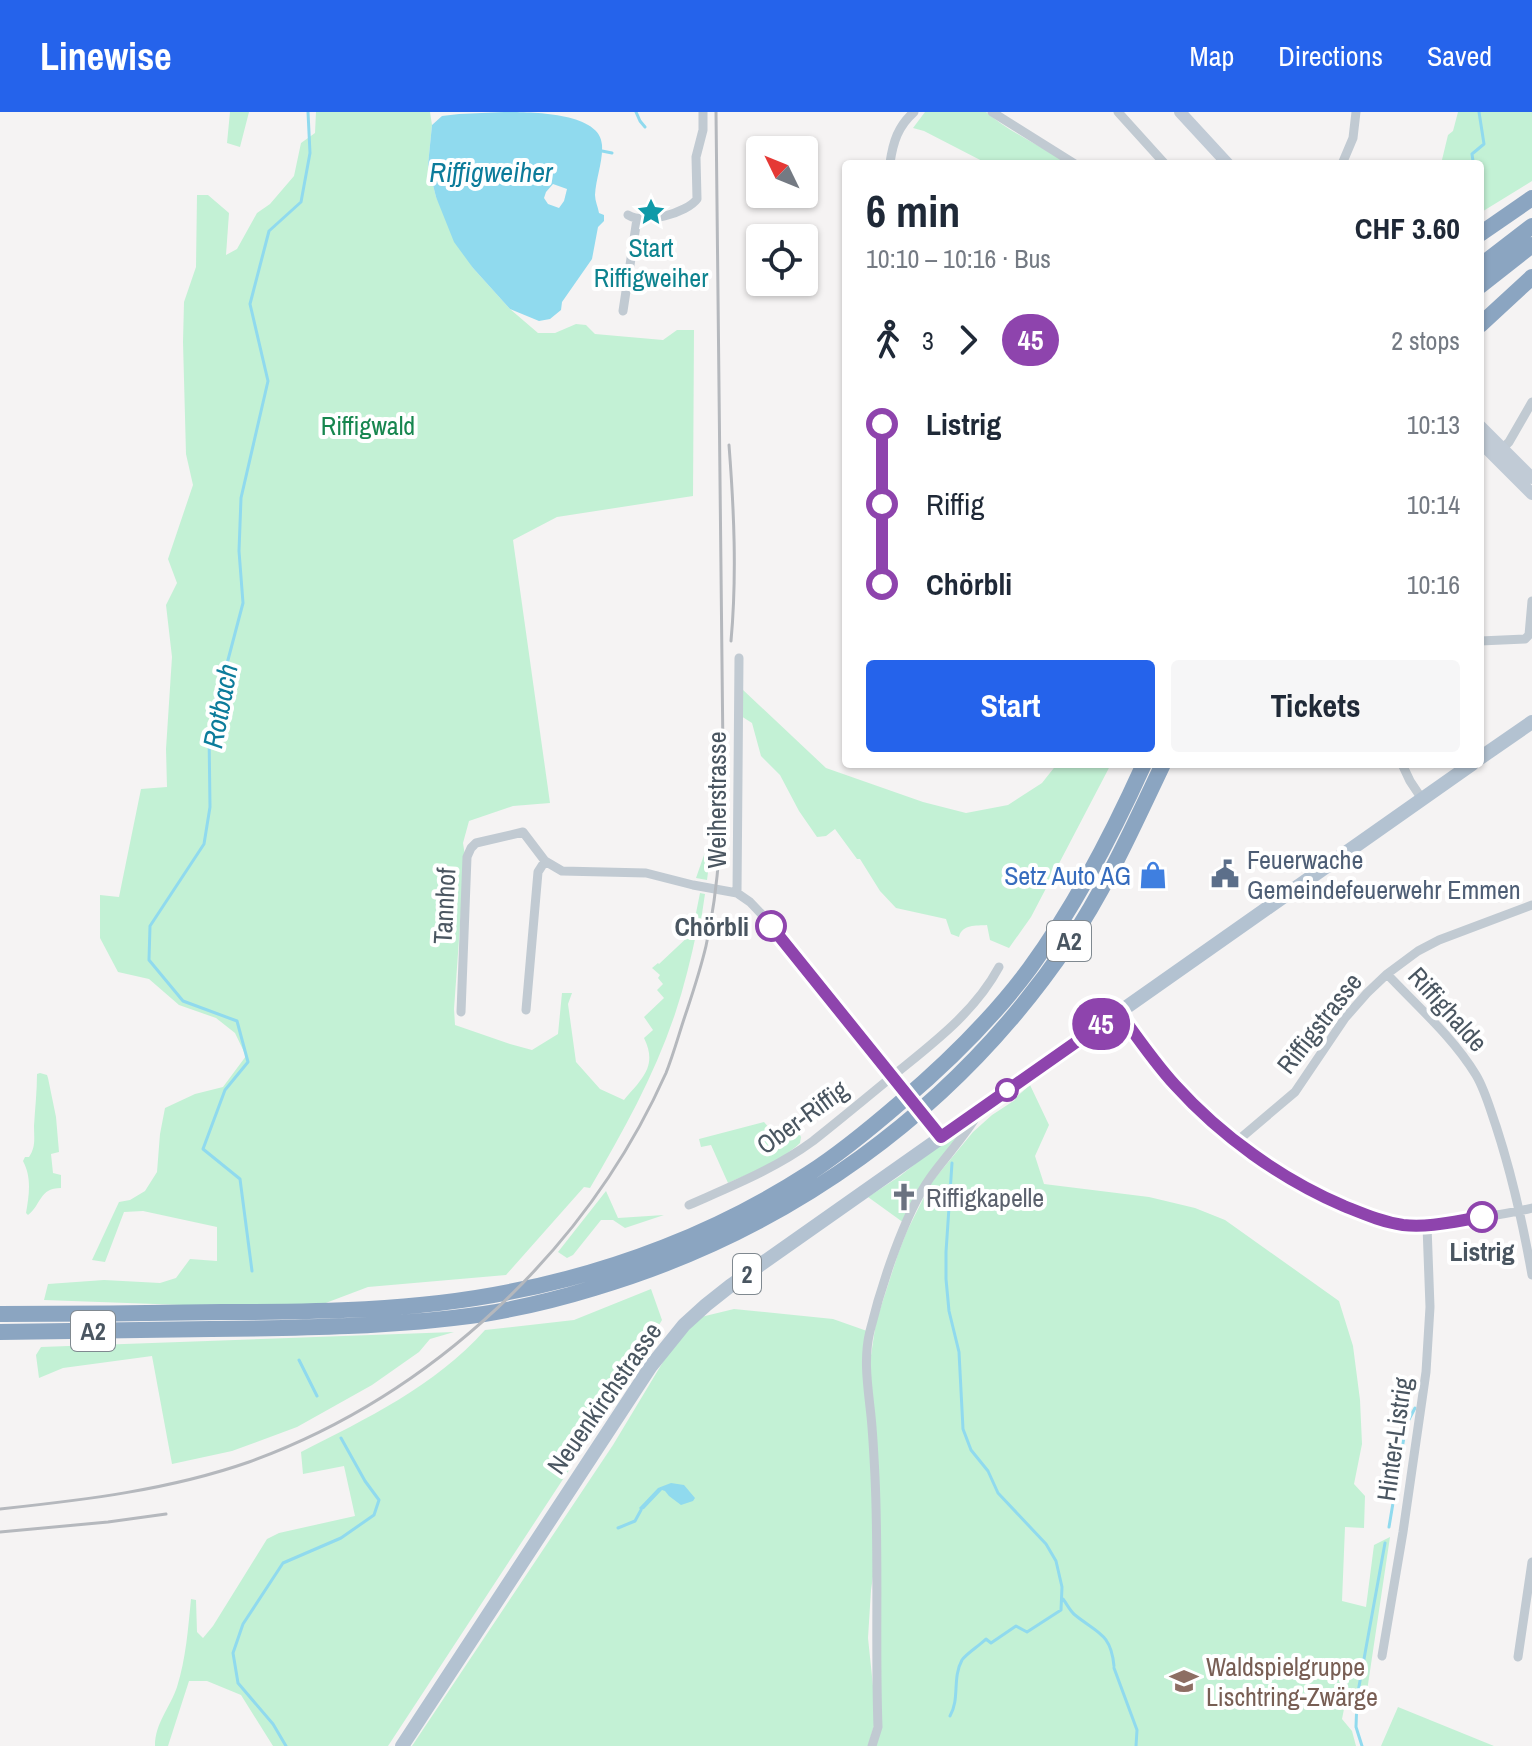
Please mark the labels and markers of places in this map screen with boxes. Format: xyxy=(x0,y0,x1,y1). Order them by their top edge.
place icon: Start Riffigweiher xyxy=(636,197,666,227)
place label: Start Riffigweiher xyxy=(594,230,708,295)
place label: Feuerwache Gemeindefeuerwehr Emmen xyxy=(1247,842,1521,907)
place label: Setz Auto AG xyxy=(1004,858,1131,893)
public building icon: Feuerwache Gemeindefeuerwehr Emmen xyxy=(1210,859,1240,889)
shop icon: Setz Auto AG xyxy=(1138,860,1168,890)
place label: Chörbli xyxy=(674,909,749,944)
marker: Chörbli xyxy=(756,911,786,941)
unlabelled marker xyxy=(996,1079,1018,1101)
place label: Riffigkapelle xyxy=(926,1180,1044,1215)
church icon: Riffigkapelle xyxy=(889,1182,919,1212)
marker: Listrig xyxy=(1467,1202,1497,1232)
place label: Listrig xyxy=(1449,1234,1515,1269)
place label: Waldspielgruppe Lischtring-Zwärge xyxy=(1206,1649,1378,1714)
school or university icon: Waldspielgruppe Lischtring-Zwärge xyxy=(1169,1666,1199,1696)

